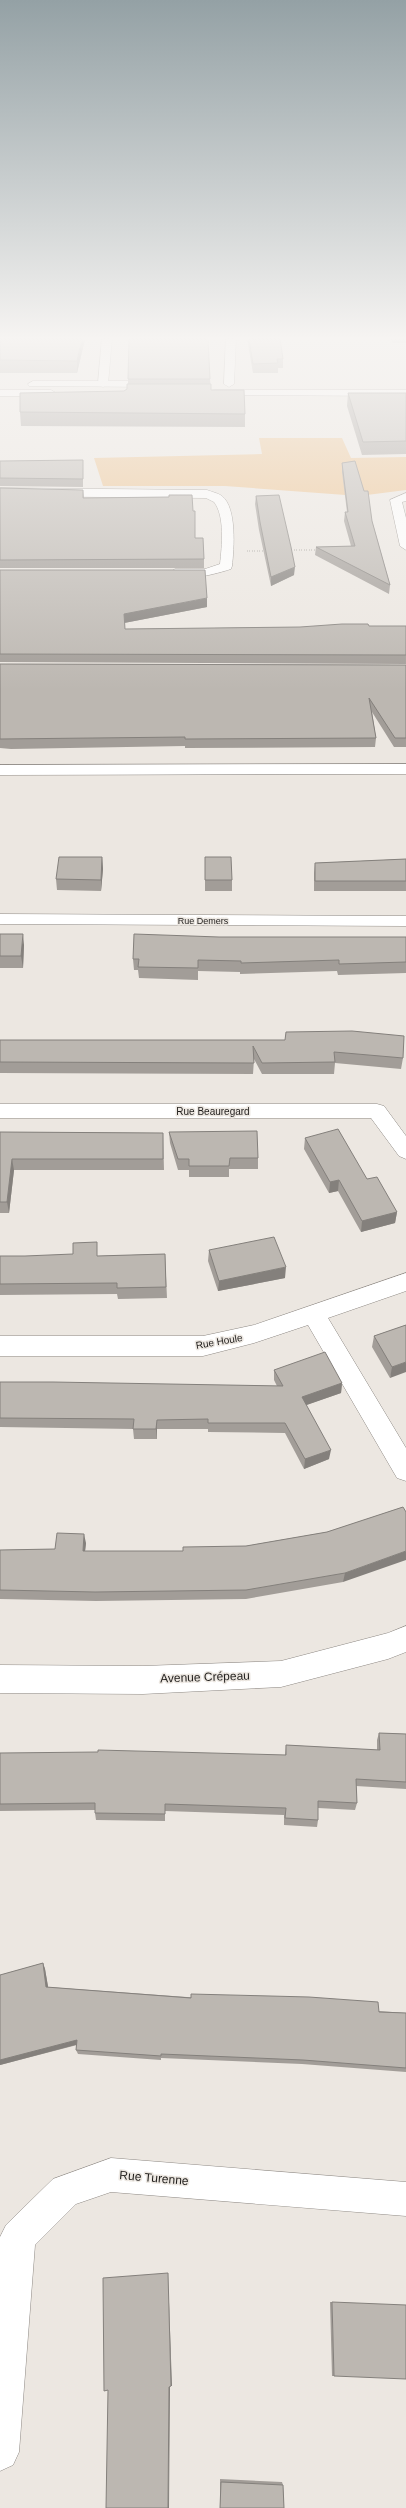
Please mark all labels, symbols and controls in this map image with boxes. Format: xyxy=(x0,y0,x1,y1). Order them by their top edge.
street label: Rue Demers xyxy=(178,916,229,926)
street label: Rue Beauregard xyxy=(176,1106,250,1117)
street label: Rue Houle xyxy=(195,1332,244,1351)
street label: Avenue Crépeau xyxy=(160,1668,250,1686)
street label: Rue Turenne xyxy=(119,2168,189,2188)

